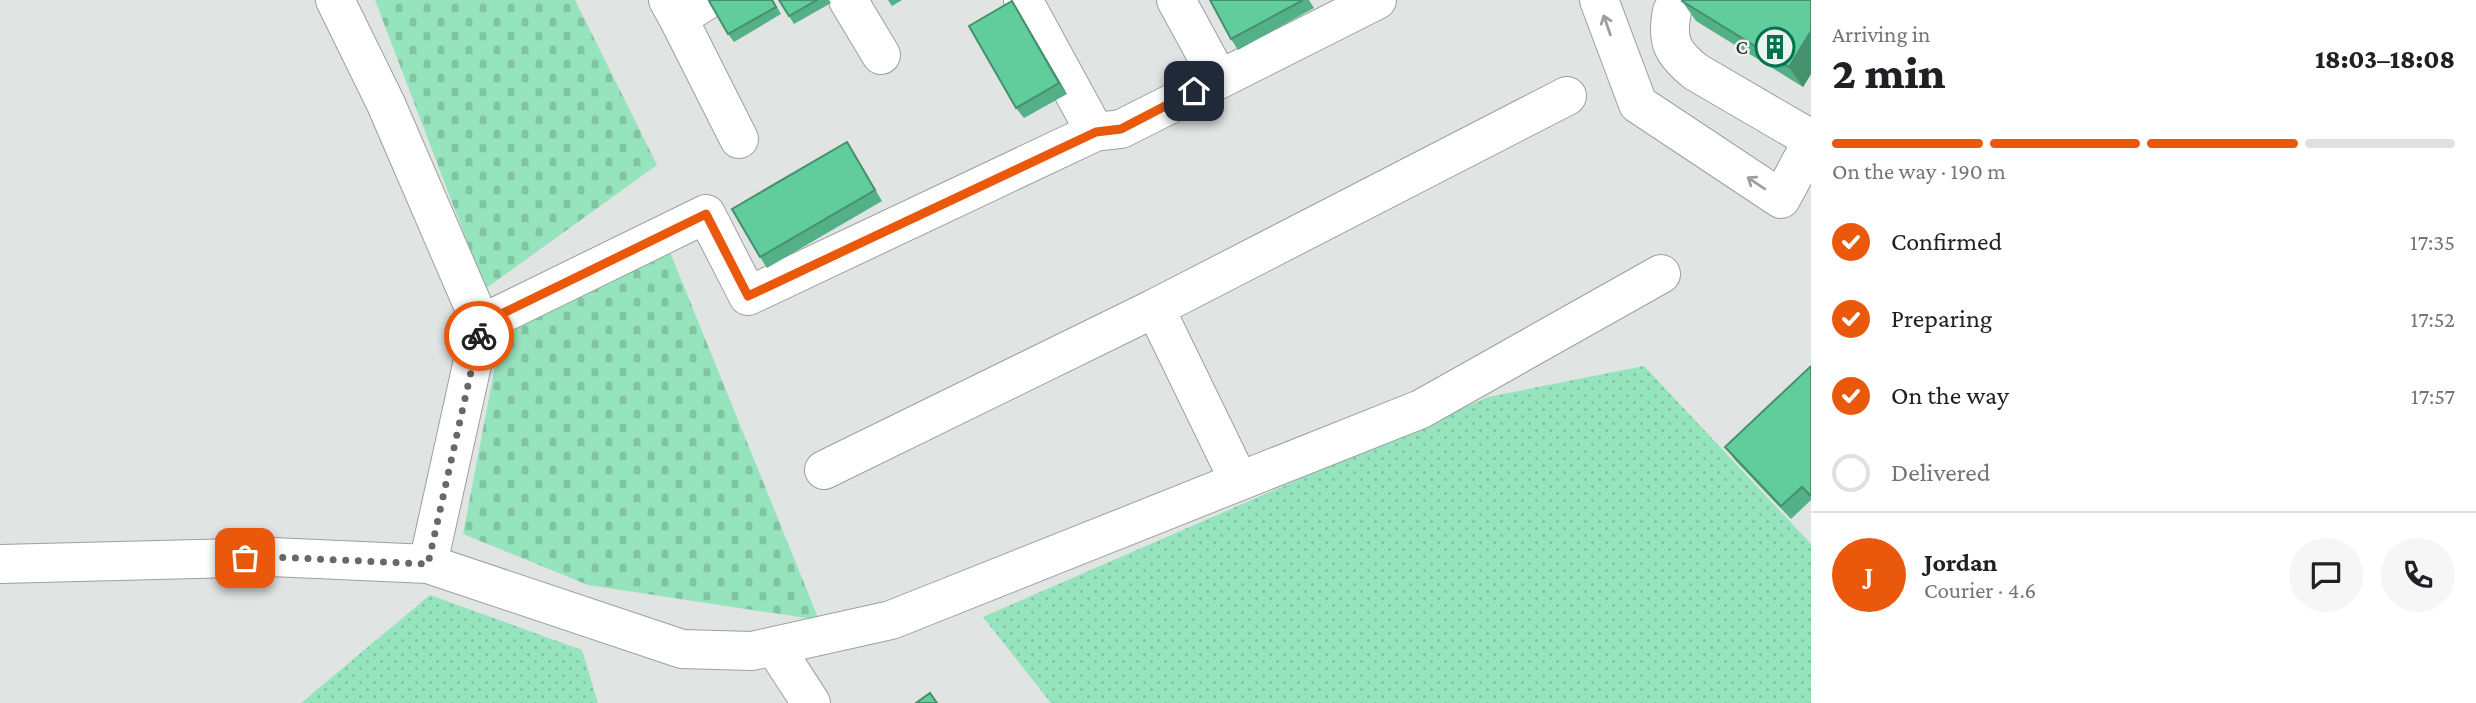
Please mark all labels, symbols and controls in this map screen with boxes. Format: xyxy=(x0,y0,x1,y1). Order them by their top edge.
one-way arrow xyxy=(1600,14,1612,36)
text: Arriving in xyxy=(1832,21,1930,47)
building icon: C xyxy=(1754,26,1796,68)
place label: C xyxy=(1736,35,1748,59)
text: 18:03–18:08 xyxy=(2315,45,2455,74)
text: 2 min xyxy=(1832,47,1946,98)
pin xyxy=(1164,61,1224,121)
icon: home xyxy=(1175,72,1213,110)
text: On the way · 190 m xyxy=(1832,158,2006,184)
one-way arrow xyxy=(1747,176,1766,190)
icon: check xyxy=(1832,223,1870,261)
text: Confirmed xyxy=(1891,227,2002,256)
text: 17:35 xyxy=(2410,229,2455,255)
icon: check xyxy=(1832,300,1870,338)
courier xyxy=(444,301,514,371)
text: Preparing xyxy=(1891,304,1992,333)
text: 17:52 xyxy=(2411,306,2455,332)
icon: bike xyxy=(460,317,498,355)
icon: check xyxy=(1832,377,1870,415)
text: On the way xyxy=(1891,381,2009,410)
text: 17:57 xyxy=(2411,383,2455,409)
text: Delivered xyxy=(1891,458,1990,487)
pin xyxy=(215,528,275,588)
button: chat xyxy=(2289,538,2363,612)
button: phone xyxy=(2381,538,2455,612)
icon: bag xyxy=(226,539,264,577)
text: Jordan xyxy=(1924,548,1998,577)
text: J xyxy=(1865,561,1873,590)
text: Courier · 4.6 xyxy=(1924,577,2036,603)

